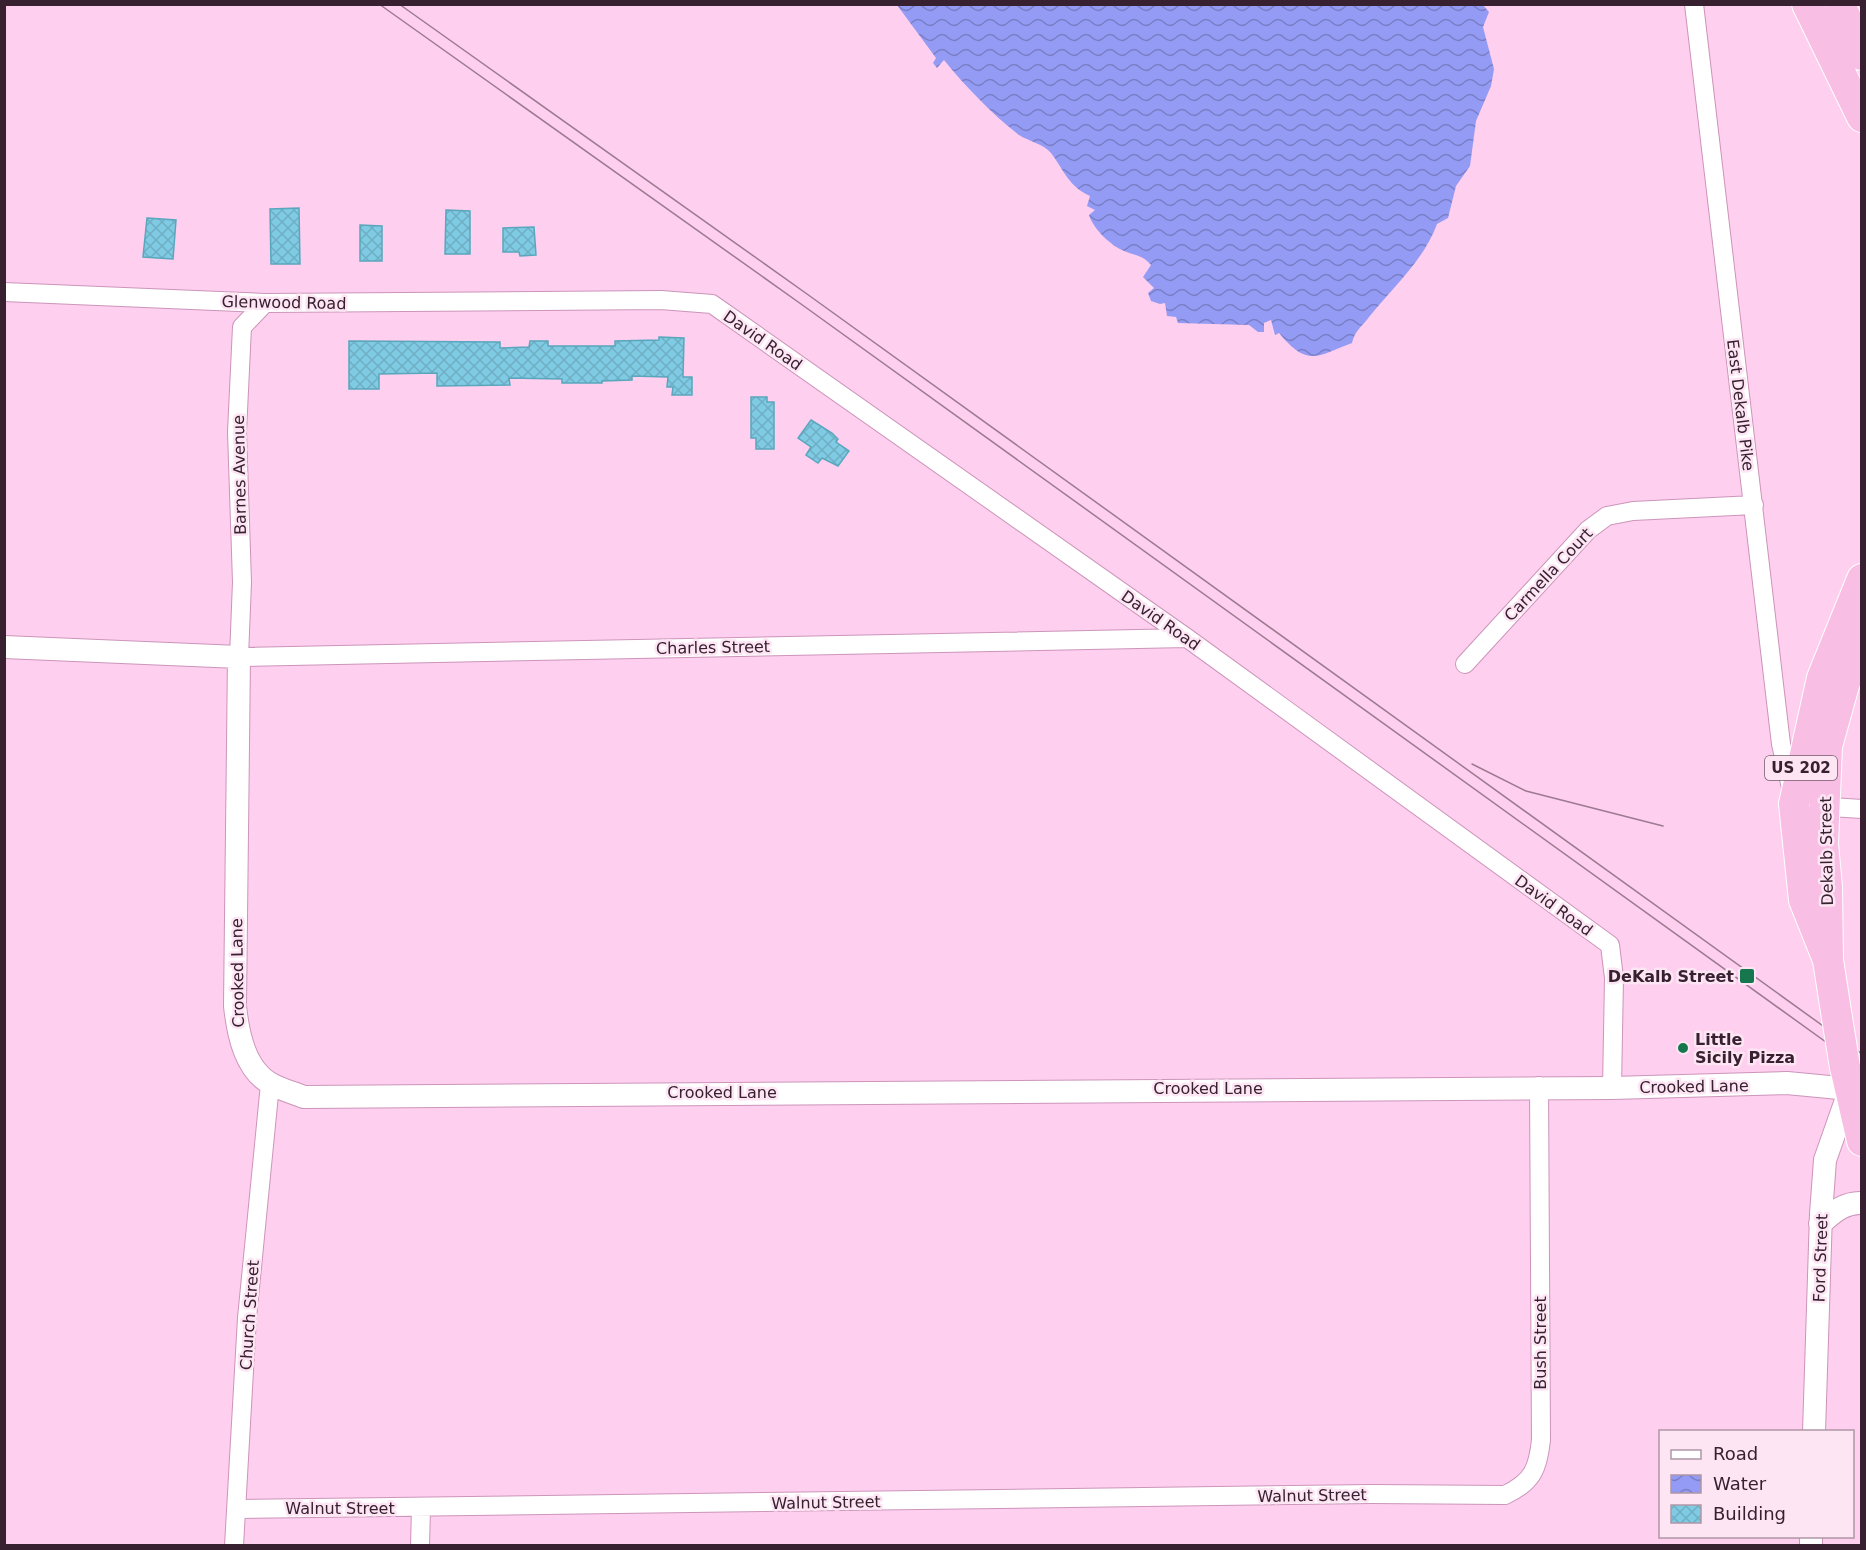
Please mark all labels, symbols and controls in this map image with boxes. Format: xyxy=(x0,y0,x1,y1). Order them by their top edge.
street label: Glenwood Road xyxy=(221,292,347,313)
street label: David Road xyxy=(720,306,806,374)
street label: East Dekalb Pike xyxy=(1723,338,1758,472)
street label: Barnes Avenue xyxy=(229,415,250,535)
street label: Carmella Court xyxy=(1500,524,1596,625)
street label: David Road xyxy=(1118,586,1204,654)
street label: Charles Street xyxy=(656,637,770,658)
road number: US 202 xyxy=(1765,756,1837,780)
street label: Dekalb Street xyxy=(1816,796,1837,906)
street label: David Road xyxy=(1511,871,1596,940)
street label: Crooked Lane xyxy=(227,918,248,1028)
place label: DeKalb Street xyxy=(1608,967,1734,986)
marker: DeKalb Street xyxy=(1738,967,1756,985)
place label: Little Sicily Pizza xyxy=(1695,1030,1795,1067)
marker: Little Sicily Pizza xyxy=(1676,1041,1690,1055)
street label: Crooked Lane xyxy=(1639,1076,1749,1097)
street label: Crooked Lane xyxy=(1153,1079,1263,1098)
street label: Crooked Lane xyxy=(667,1083,777,1102)
street label: Ford Street xyxy=(1809,1213,1832,1303)
street label: Church Street xyxy=(236,1259,263,1371)
street label: Bush Street xyxy=(1531,1296,1550,1390)
legend xyxy=(1659,1430,1854,1538)
text: Road xyxy=(1713,1443,1758,1464)
text: Water xyxy=(1713,1473,1767,1494)
street label: Walnut Street xyxy=(1257,1485,1367,1506)
street label: Walnut Street xyxy=(771,1492,881,1513)
street label: Walnut Street xyxy=(285,1499,395,1518)
text: Building xyxy=(1713,1503,1786,1524)

